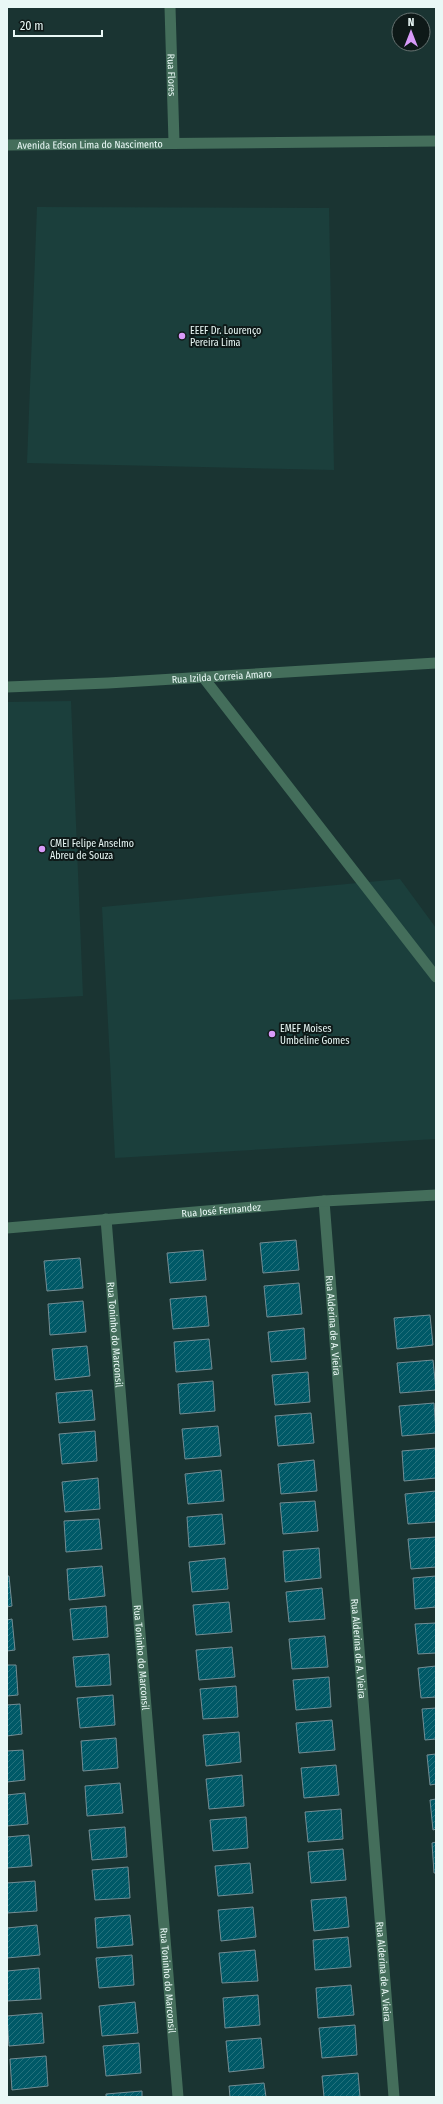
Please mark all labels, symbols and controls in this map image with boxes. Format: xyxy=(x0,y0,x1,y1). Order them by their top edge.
scale bar xyxy=(14,12,102,38)
north arrow xyxy=(391,12,431,52)
text: N xyxy=(408,16,414,29)
text: 20 m xyxy=(20,19,44,33)
street label: Rua Flores xyxy=(164,54,178,96)
street label: Avenida Edson Lima do Nascimento xyxy=(17,139,163,152)
place label: EEEF Dr. Lourenço Pereira Lima xyxy=(190,325,261,349)
marker: EEEF Dr. Lourenço Pereira Lima xyxy=(177,331,187,341)
street label: Rua Izilda Correia Amaro xyxy=(171,668,272,686)
place label: CMEI Felipe Anselmo Abreu de Souza xyxy=(50,838,134,862)
marker: CMEI Felipe Anselmo Abreu de Souza xyxy=(37,844,47,854)
place label: EMEF Moises Umbeline Gomes xyxy=(280,1023,349,1047)
marker: EMEF Moises Umbeline Gomes xyxy=(267,1029,277,1039)
street label: Rua José Fernandez xyxy=(181,1201,262,1220)
street label: Rua Alderina de A. Vieira xyxy=(323,1275,343,1376)
street label: Rua Toninho do Marconsil xyxy=(104,1282,125,1388)
street label: Rua Alderina de A. Vieira xyxy=(348,1598,368,1699)
street label: Rua Toninho do Marconsil xyxy=(131,1604,151,1711)
street label: Rua Alderina de A. Vieira xyxy=(373,1921,393,2022)
street label: Rua Toninho do Marconsil xyxy=(157,1927,178,2034)

